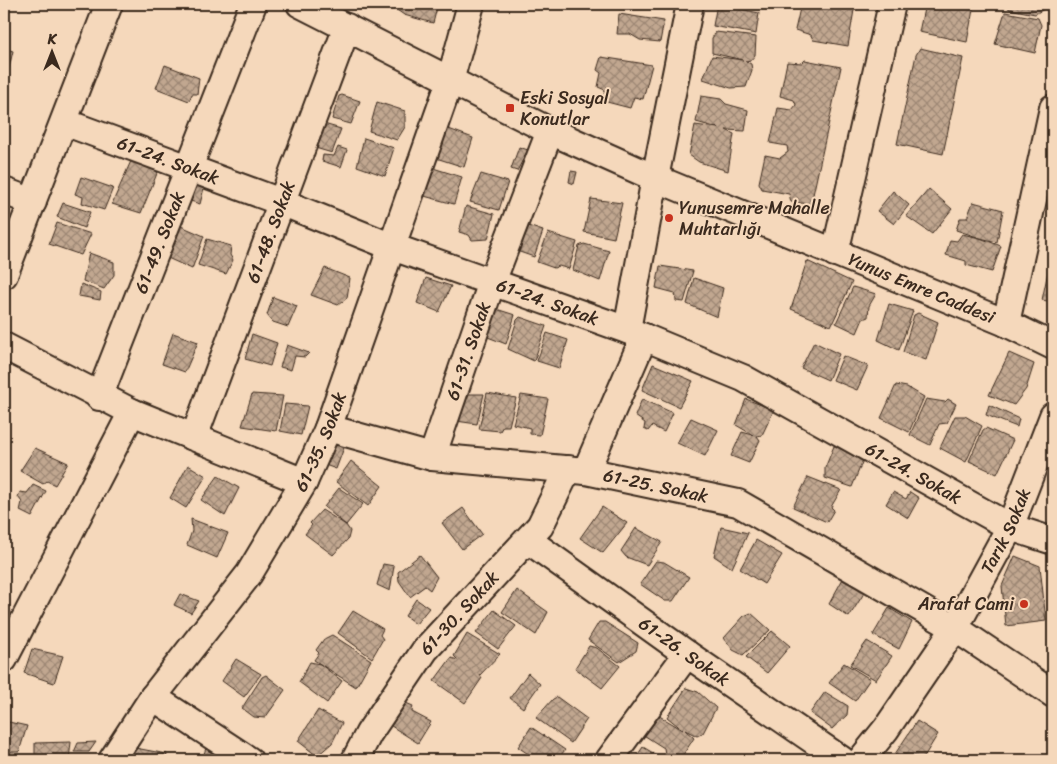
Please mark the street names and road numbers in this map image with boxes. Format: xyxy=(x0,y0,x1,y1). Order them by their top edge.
street label: 61-24. Sokak xyxy=(113,127,224,194)
street label: 61-48. Sokak xyxy=(237,176,304,288)
street label: 61-49. Sokak xyxy=(125,186,194,298)
street label: Yunus Emre Caddesi xyxy=(843,244,1001,333)
street label: 61-24. Sokak xyxy=(492,269,604,335)
street label: 61-31. Sokak xyxy=(437,297,500,405)
street label: 61-35. Sokak xyxy=(285,387,356,498)
street label: 61-24. Sokak xyxy=(859,433,968,513)
street label: 61-25. Sokak xyxy=(600,459,712,512)
street label: Tarık Sokak xyxy=(971,483,1040,580)
street label: 61-30. Sokak xyxy=(411,563,508,663)
street label: 61-26. Sokak xyxy=(632,608,737,695)

